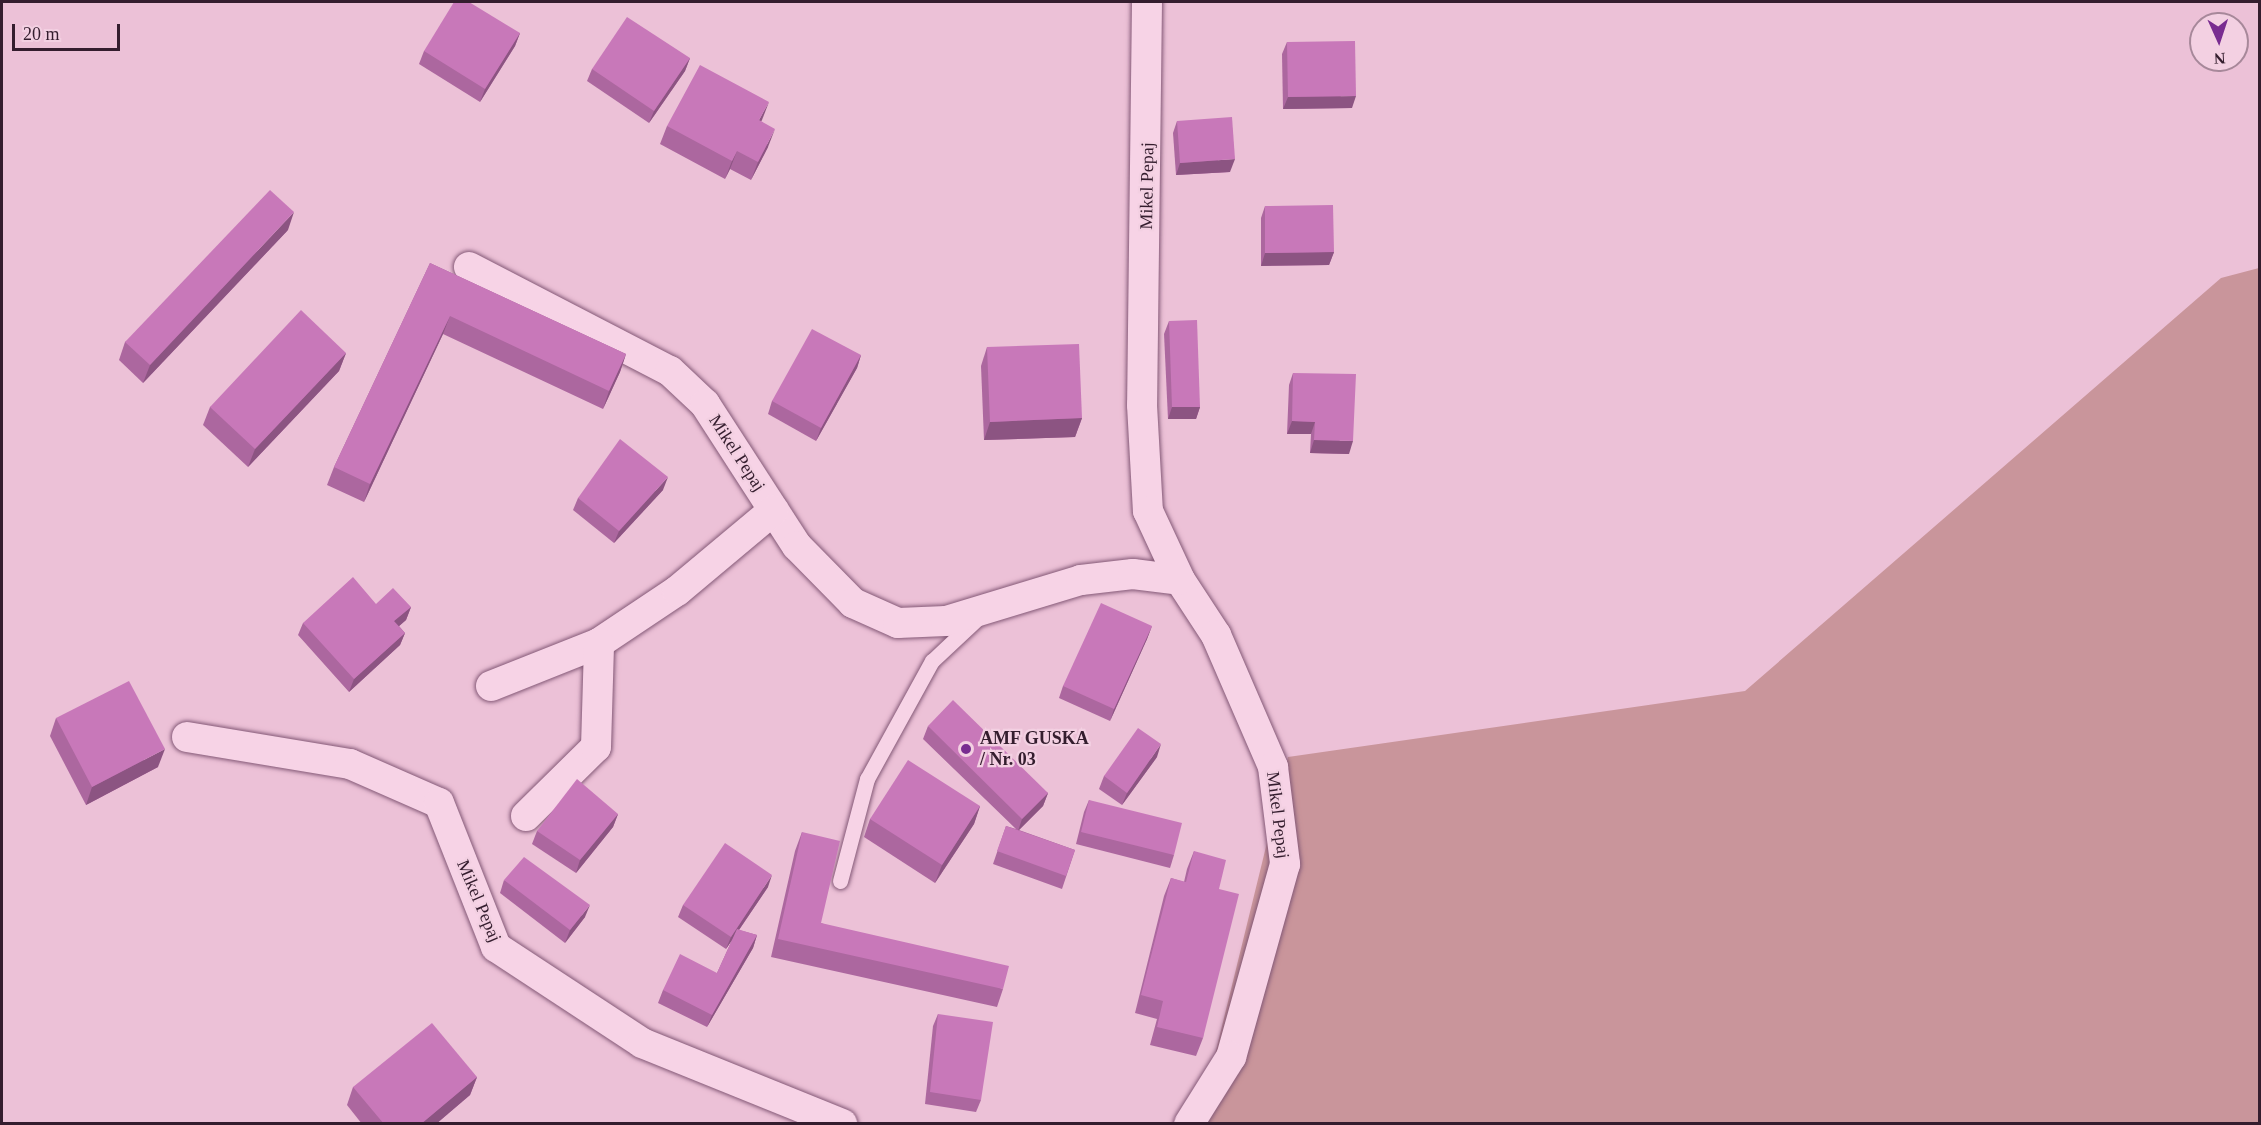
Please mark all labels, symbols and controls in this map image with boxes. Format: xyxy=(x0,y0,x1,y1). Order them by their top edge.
scale bar xyxy=(15,12,123,50)
north arrow xyxy=(2189,12,2249,72)
text: 20 m xyxy=(23,24,60,44)
text: N xyxy=(2214,50,2226,67)
street label: Mikel Pepaj xyxy=(1135,142,1159,230)
street label: Mikel Pepaj xyxy=(704,410,770,496)
place label: AMF GUSKA / Nr. 03 xyxy=(980,728,1089,771)
marker: AMF GUSKA / Nr. 03 xyxy=(957,740,975,758)
street label: Mikel Pepaj xyxy=(1262,770,1294,860)
street label: Mikel Pepaj xyxy=(452,857,506,945)

